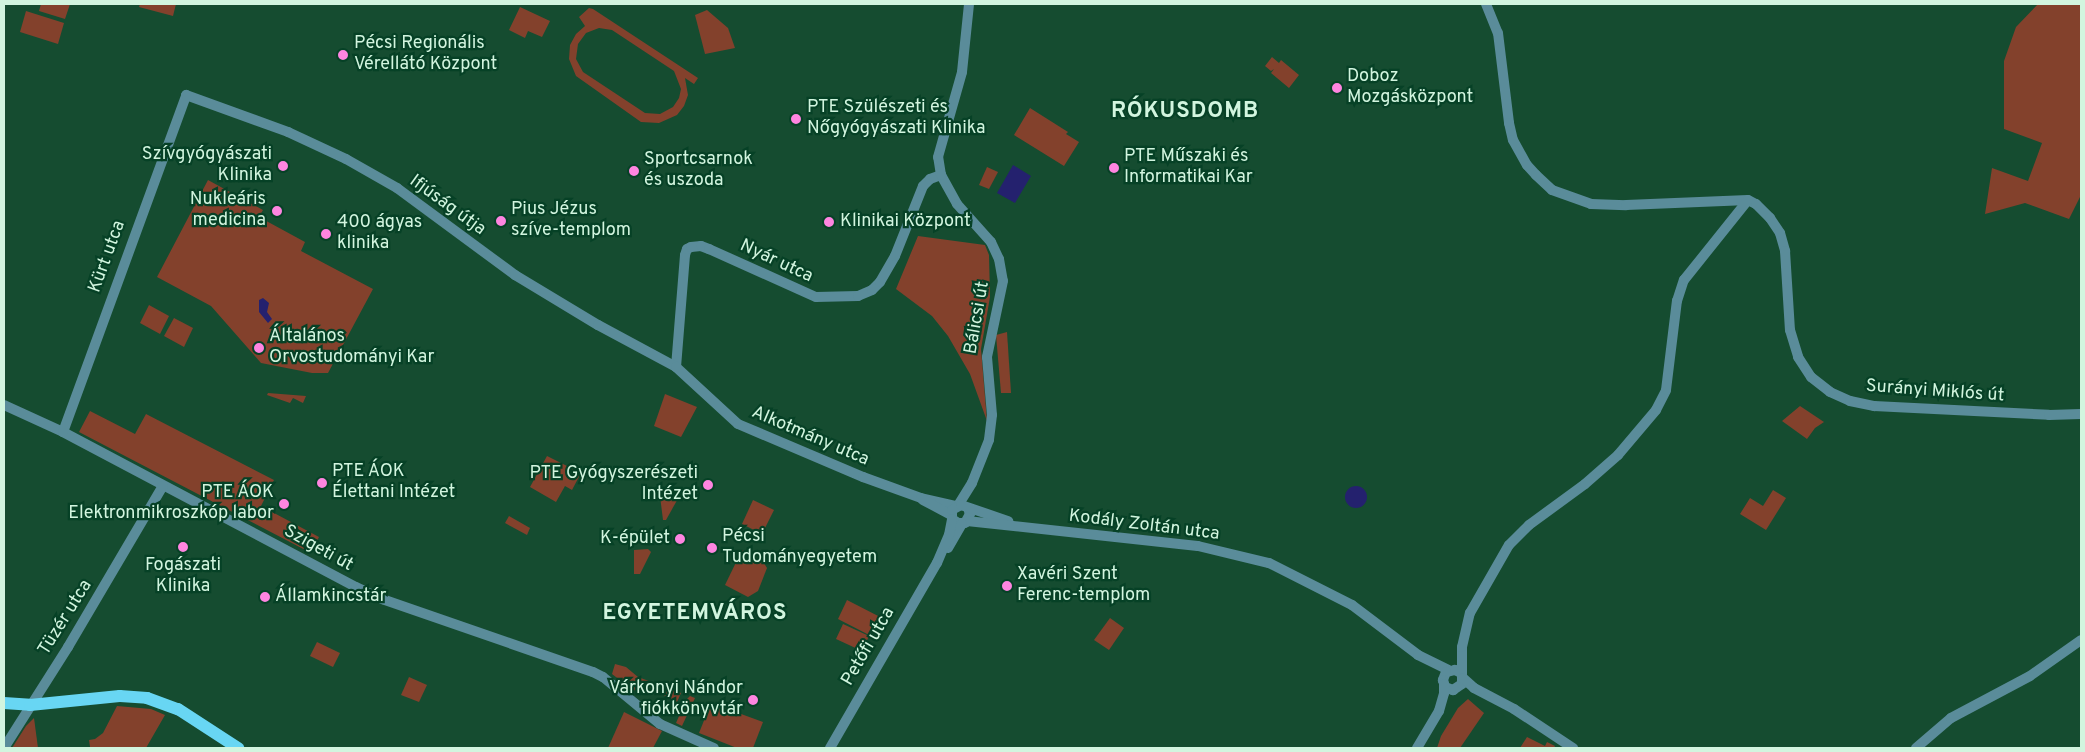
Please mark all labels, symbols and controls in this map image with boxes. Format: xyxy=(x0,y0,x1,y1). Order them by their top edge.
place label: Pécsi Regionális Vérellátó Központ xyxy=(354,34,497,76)
marker: Pécsi Regionális Vérellátó Központ xyxy=(336,48,350,62)
place label: Doboz Mozgásközpont xyxy=(1347,67,1473,110)
marker: Doboz Mozgásközpont xyxy=(1331,82,1343,94)
place label: PTE Szülészeti és Nőgyógyászati Klinika xyxy=(807,98,985,140)
district label: RÓKUSDOMB xyxy=(1110,99,1260,125)
marker: PTE Szülészeti és Nőgyógyászati Klinika xyxy=(789,112,803,126)
place label: Szívgyógyászati Klinika xyxy=(142,145,272,188)
place label: PTE Műszaki és Informatikai Kar xyxy=(1124,147,1253,190)
place label: Sportcsarnok és uszoda xyxy=(644,150,753,192)
marker: Szívgyógyászati Klinika xyxy=(276,159,290,173)
marker: PTE Műszaki és Informatikai Kar xyxy=(1108,162,1120,174)
marker: Sportcsarnok és uszoda xyxy=(628,165,640,177)
street label: Ifjúság útja xyxy=(405,171,489,241)
place label: Nukleáris medicina xyxy=(190,190,266,232)
place label: Pius Jézus szíve-templom xyxy=(511,200,631,242)
marker: Nukleáris medicina xyxy=(270,204,284,218)
place label: Klinikai Központ xyxy=(840,211,971,233)
place label: 400 ágyas klinika xyxy=(337,213,422,255)
marker: Pius Jézus szíve-templom xyxy=(495,215,507,227)
marker: Klinikai Központ xyxy=(822,215,836,229)
street label: Kürt utca xyxy=(85,218,131,296)
marker: 400 ágyas klinika xyxy=(319,227,333,241)
street label: Nyár utca xyxy=(736,236,816,288)
street label: Bálicsi út xyxy=(961,280,995,356)
place label: Általános Orvostudományi Kar xyxy=(269,327,435,369)
marker: Általános Orvostudományi Kar xyxy=(253,342,265,354)
street label: Surányi Miklós út xyxy=(1865,376,2005,408)
street label: Alkotmány utca xyxy=(748,403,872,471)
place label: PTE ÁOK Élettani Intézet xyxy=(332,462,455,504)
place label: PTE Gyógyszerészeti Intézet xyxy=(530,464,698,506)
marker: PTE ÁOK Élettani Intézet xyxy=(316,477,328,489)
marker: PTE Gyógyszerészeti Intézet xyxy=(702,479,714,491)
place label: PTE ÁOK Elektronmikroszkóp labor xyxy=(68,483,274,526)
marker: PTE ÁOK Elektronmikroszkóp labor xyxy=(278,498,290,510)
street label: Kodály Zoltán utca xyxy=(1067,506,1221,546)
street label: Szigeti út xyxy=(279,521,357,577)
place label: Pécsi Tudományegyetem xyxy=(722,527,877,570)
place label: K-épület xyxy=(600,528,670,550)
marker: K-épület xyxy=(674,533,686,545)
marker: Fogászati Klinika xyxy=(176,540,190,554)
marker: Pécsi Tudományegyetem xyxy=(706,542,718,554)
place label: Fogászati Klinika xyxy=(145,556,221,598)
place label: Xavéri Szent Ferenc-templom xyxy=(1017,565,1150,608)
street label: Tüzér utca xyxy=(34,576,98,660)
marker: Xavéri Szent Ferenc-templom xyxy=(1001,580,1013,592)
place label: Államkincstár xyxy=(275,586,386,608)
marker: Államkincstár xyxy=(259,591,271,603)
district label: EGYETEMVÁROS xyxy=(601,601,789,627)
street label: Petőfi utca xyxy=(838,604,900,690)
place label: Várkonyi Nándor fiókkönyvtár xyxy=(609,679,743,722)
marker: Várkonyi Nándor fiókkönyvtár xyxy=(747,694,759,706)

